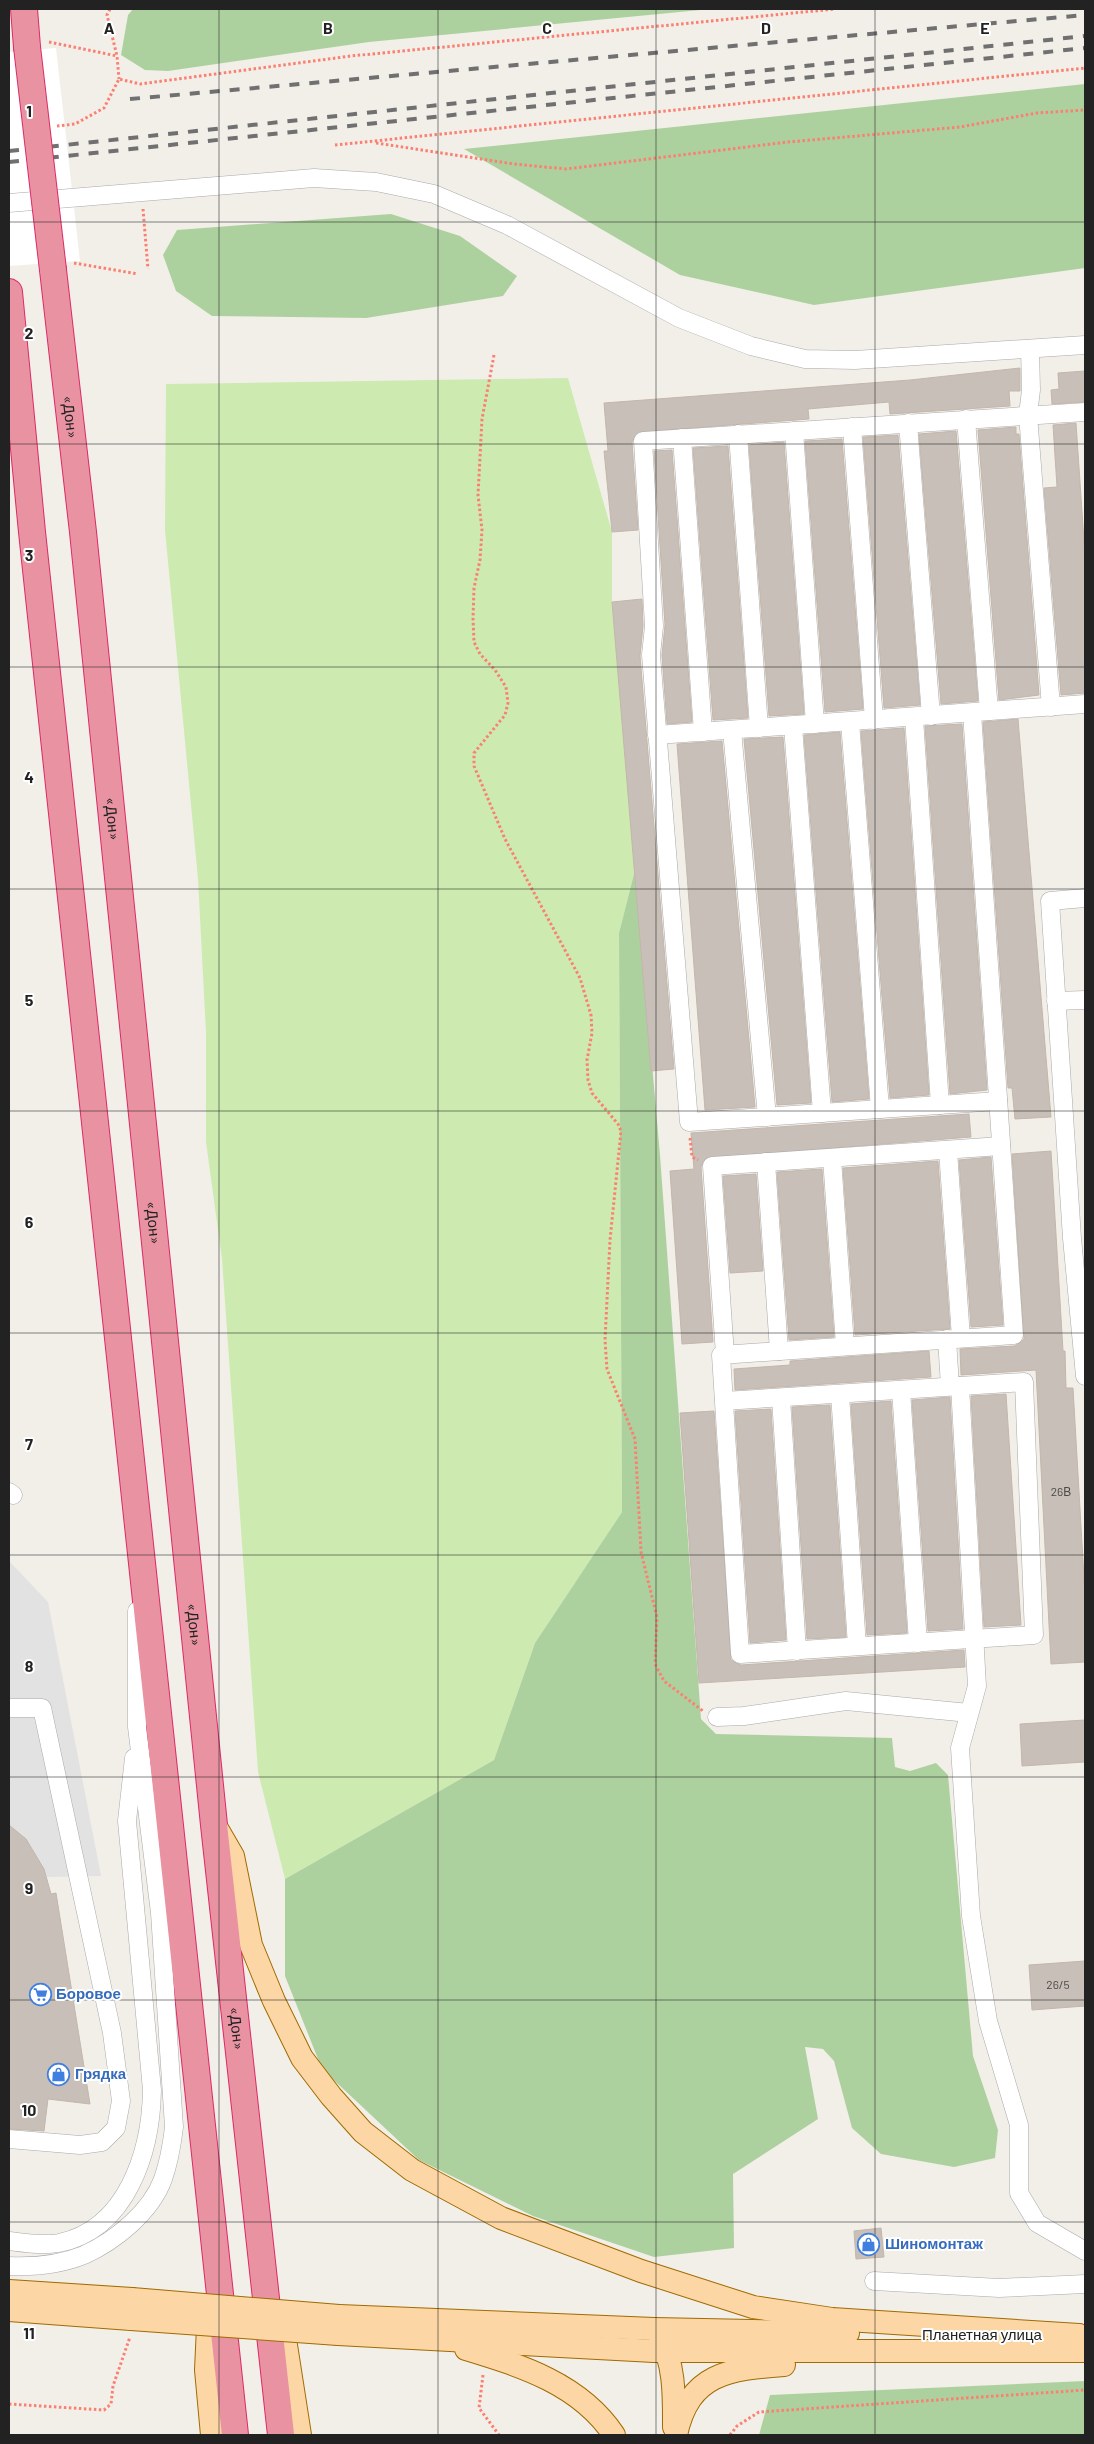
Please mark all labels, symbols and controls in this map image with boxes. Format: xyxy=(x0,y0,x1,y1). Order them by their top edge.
text: A xyxy=(104,18,115,37)
text: B xyxy=(323,18,333,37)
text: C xyxy=(542,18,552,37)
text: D xyxy=(761,18,771,37)
text: E xyxy=(980,18,990,37)
text: 1 xyxy=(26,101,32,120)
text: 2 xyxy=(25,323,34,342)
street label: «Дон» xyxy=(59,394,82,439)
text: 3 xyxy=(25,545,33,564)
text: 4 xyxy=(24,767,34,786)
street label: «Дон» xyxy=(102,796,124,841)
text: 5 xyxy=(25,990,34,1009)
street label: «Дон» xyxy=(143,1200,165,1245)
text: 6 xyxy=(25,1212,34,1231)
text: 7 xyxy=(25,1434,33,1453)
house number: 26В xyxy=(1051,1484,1071,1498)
street label: «Дон» xyxy=(184,1602,206,1647)
text: 8 xyxy=(25,1656,34,1675)
text: 9 xyxy=(25,1878,33,1897)
house number: 26/5 xyxy=(1046,1977,1070,1991)
supermarket icon: Боровое xyxy=(28,1982,52,2006)
place label: Боровое xyxy=(56,1984,121,2002)
street label: «Дон» xyxy=(226,2006,249,2051)
shop icon: Грядка xyxy=(47,2062,71,2086)
place label: Грядка xyxy=(75,2064,127,2082)
text: 10 xyxy=(22,2100,36,2119)
shop icon: Шиномонтаж xyxy=(857,2232,881,2256)
place label: Шиномонтаж xyxy=(885,2234,983,2252)
text: 11 xyxy=(23,2323,35,2342)
street label: Планетная улица xyxy=(922,2325,1043,2343)

